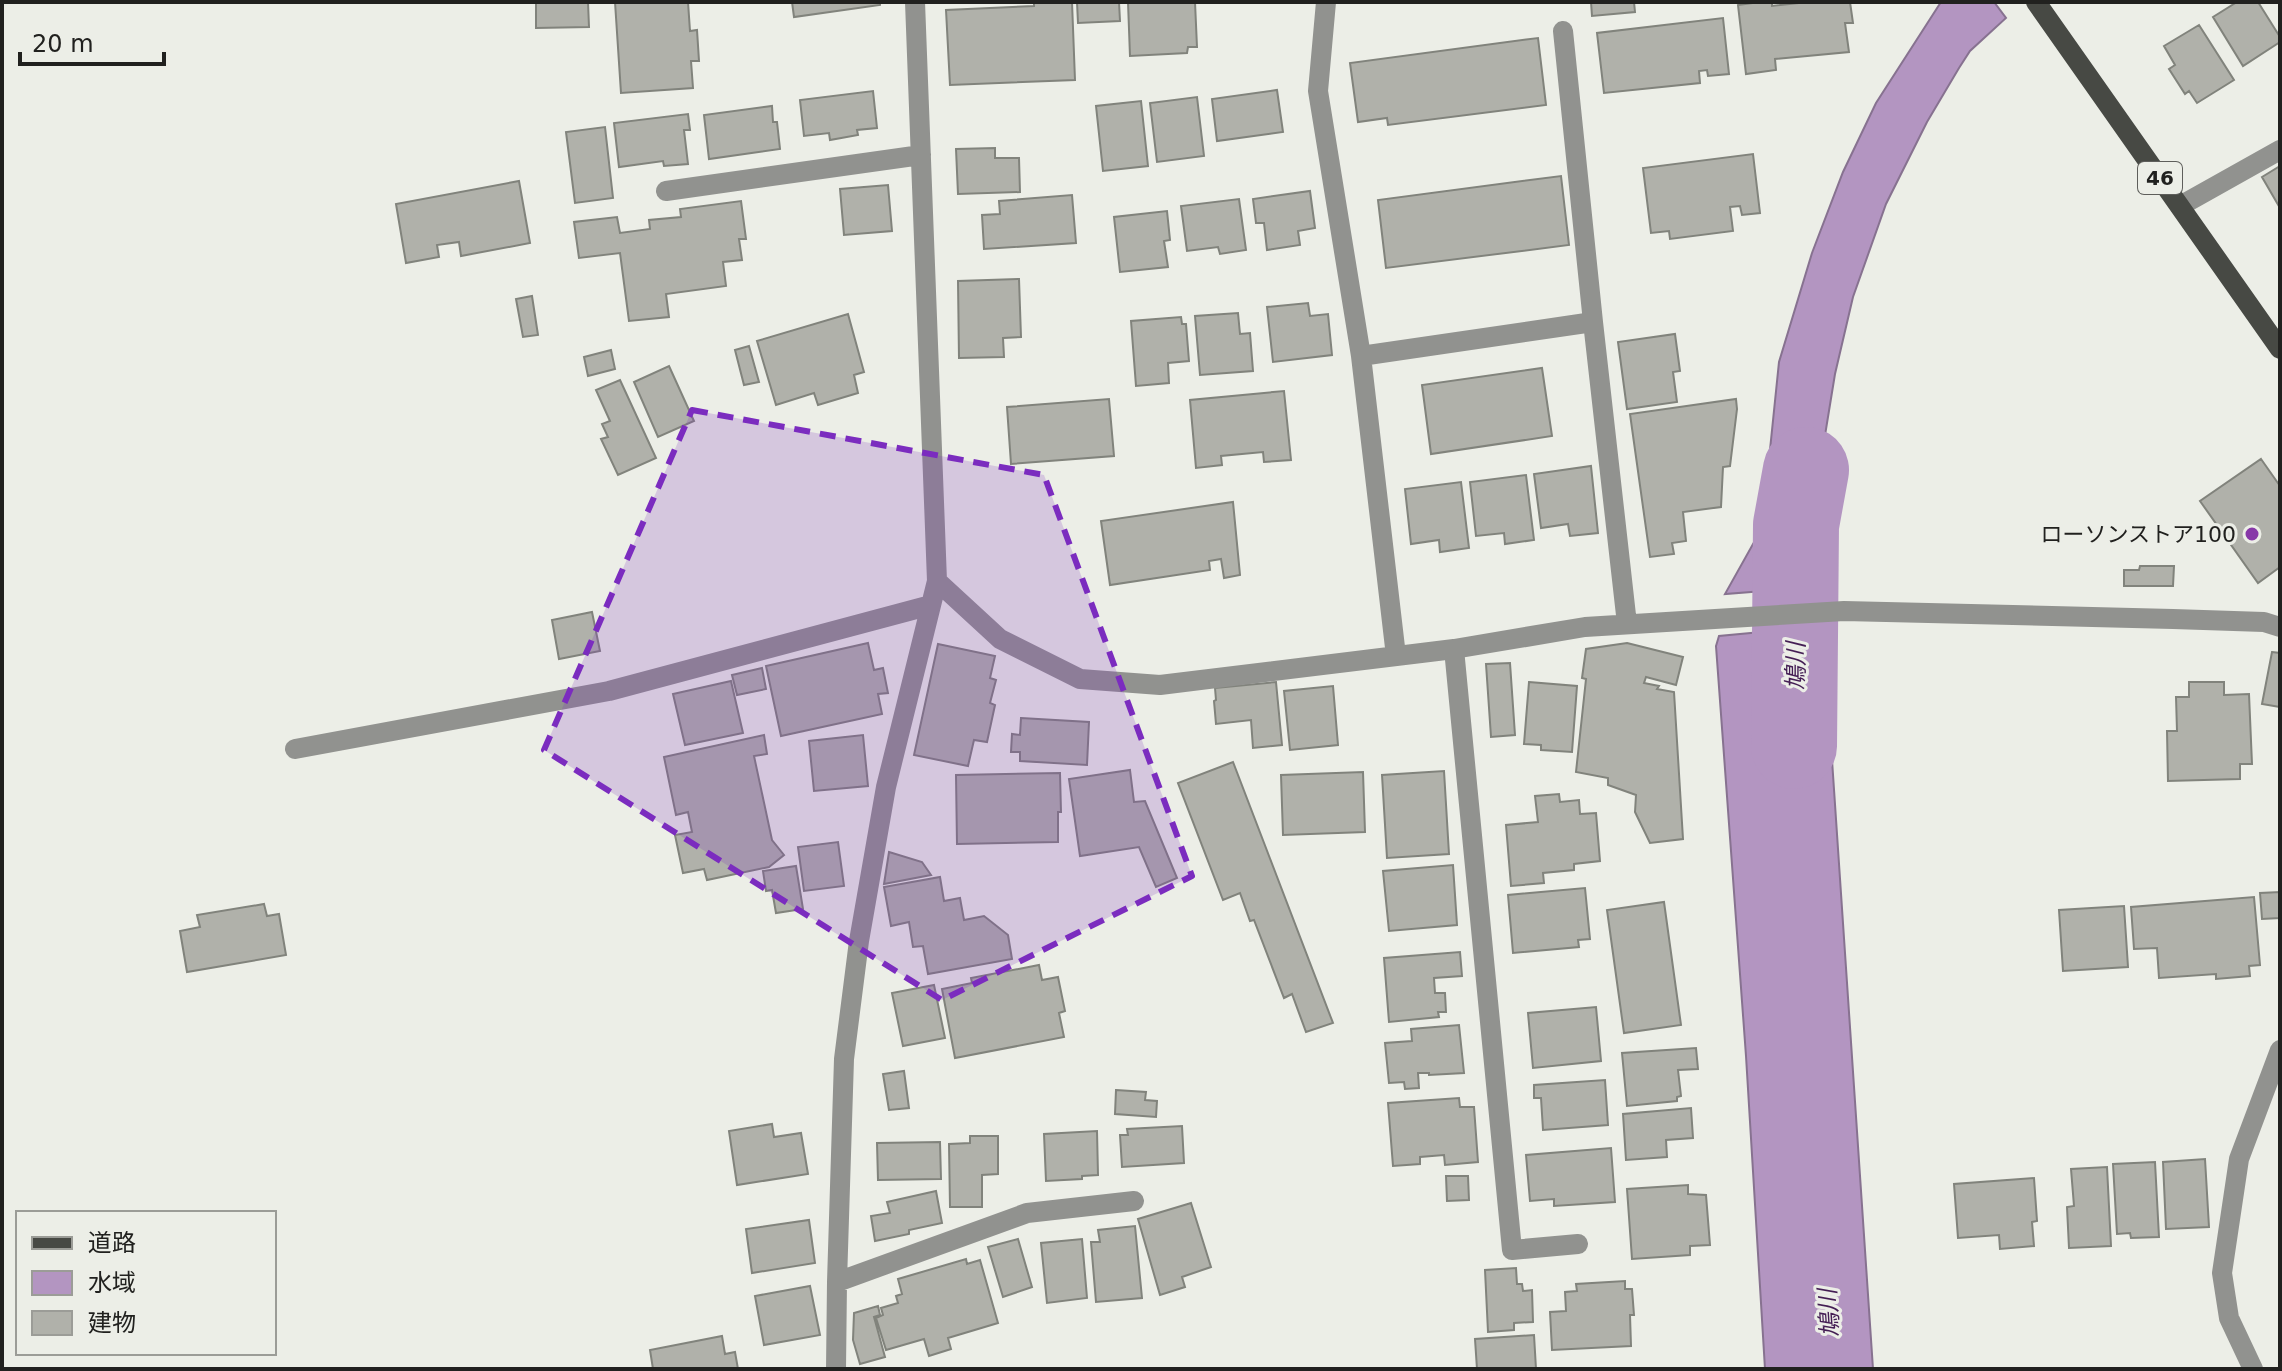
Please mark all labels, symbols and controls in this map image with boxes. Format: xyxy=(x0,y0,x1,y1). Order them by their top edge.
scale bar xyxy=(20,16,164,66)
text: 20 m xyxy=(32,30,94,58)
road number: 46 xyxy=(2138,162,2182,194)
place label: ローソンストア100 xyxy=(2040,522,2236,547)
marker: ローソンストア100 xyxy=(2243,525,2261,543)
water label: 鳩川 xyxy=(1782,639,1810,690)
legend xyxy=(16,1211,276,1355)
text: 道路 xyxy=(88,1229,136,1257)
text: 水域 xyxy=(88,1269,136,1297)
water label: 鳩川 xyxy=(1813,1285,1845,1338)
text: 建物 xyxy=(88,1309,136,1337)

